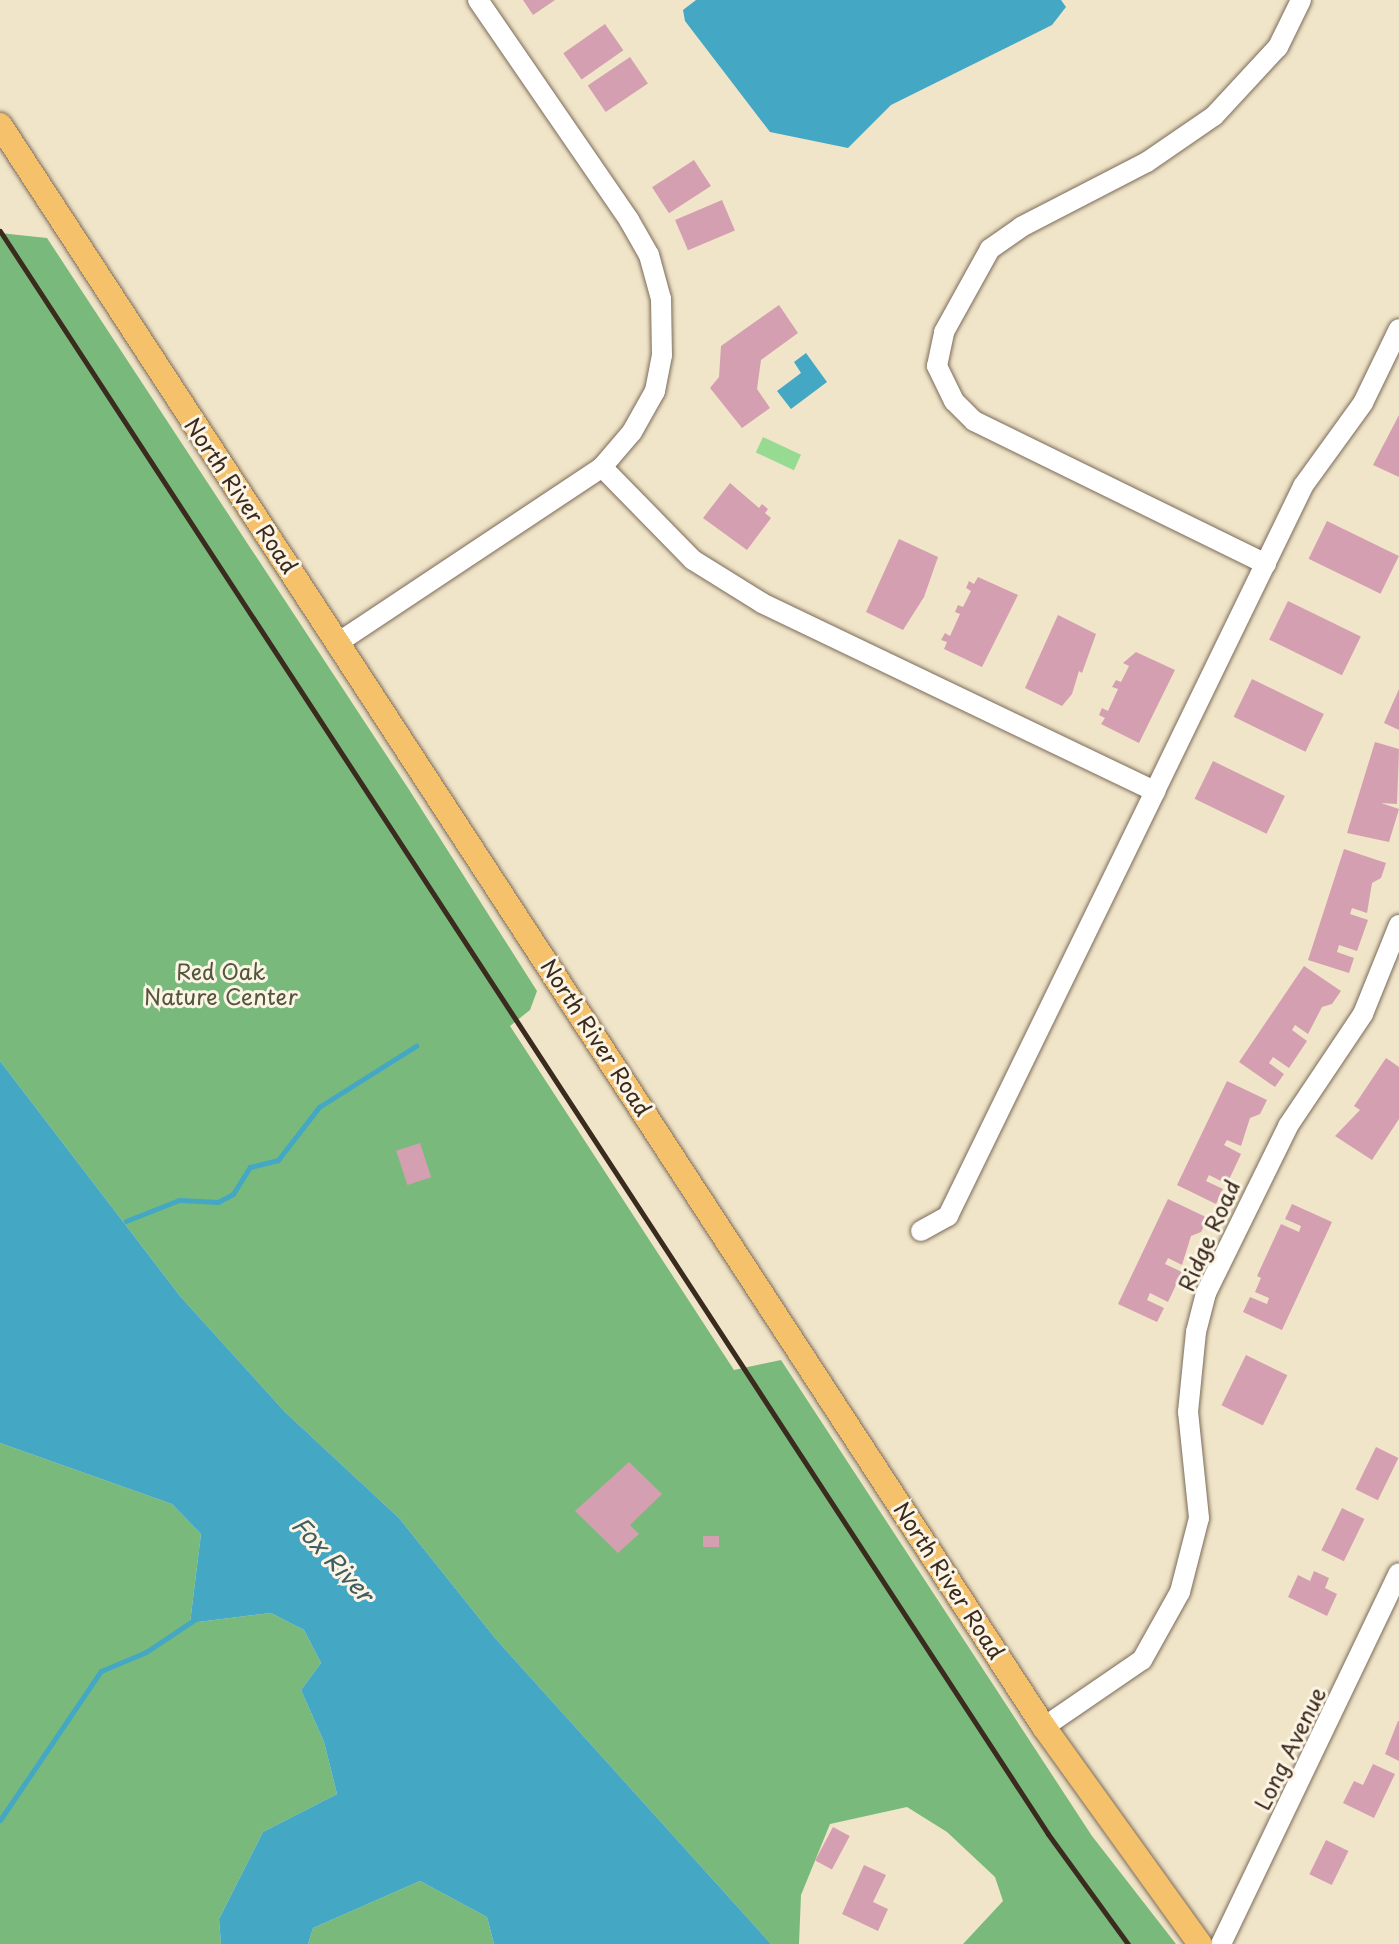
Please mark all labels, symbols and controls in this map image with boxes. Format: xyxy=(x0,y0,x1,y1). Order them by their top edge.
street label: North River Road xyxy=(180,412,304,578)
street label: North River Road xyxy=(536,953,658,1121)
park label: Red Oak Nature Center xyxy=(144,957,298,1008)
street label: Ridge Road xyxy=(1172,1176,1244,1294)
street label: North River Road xyxy=(889,1496,1011,1664)
water label: Fox River xyxy=(286,1510,380,1608)
street label: Long Avenue xyxy=(1248,1683,1330,1813)

